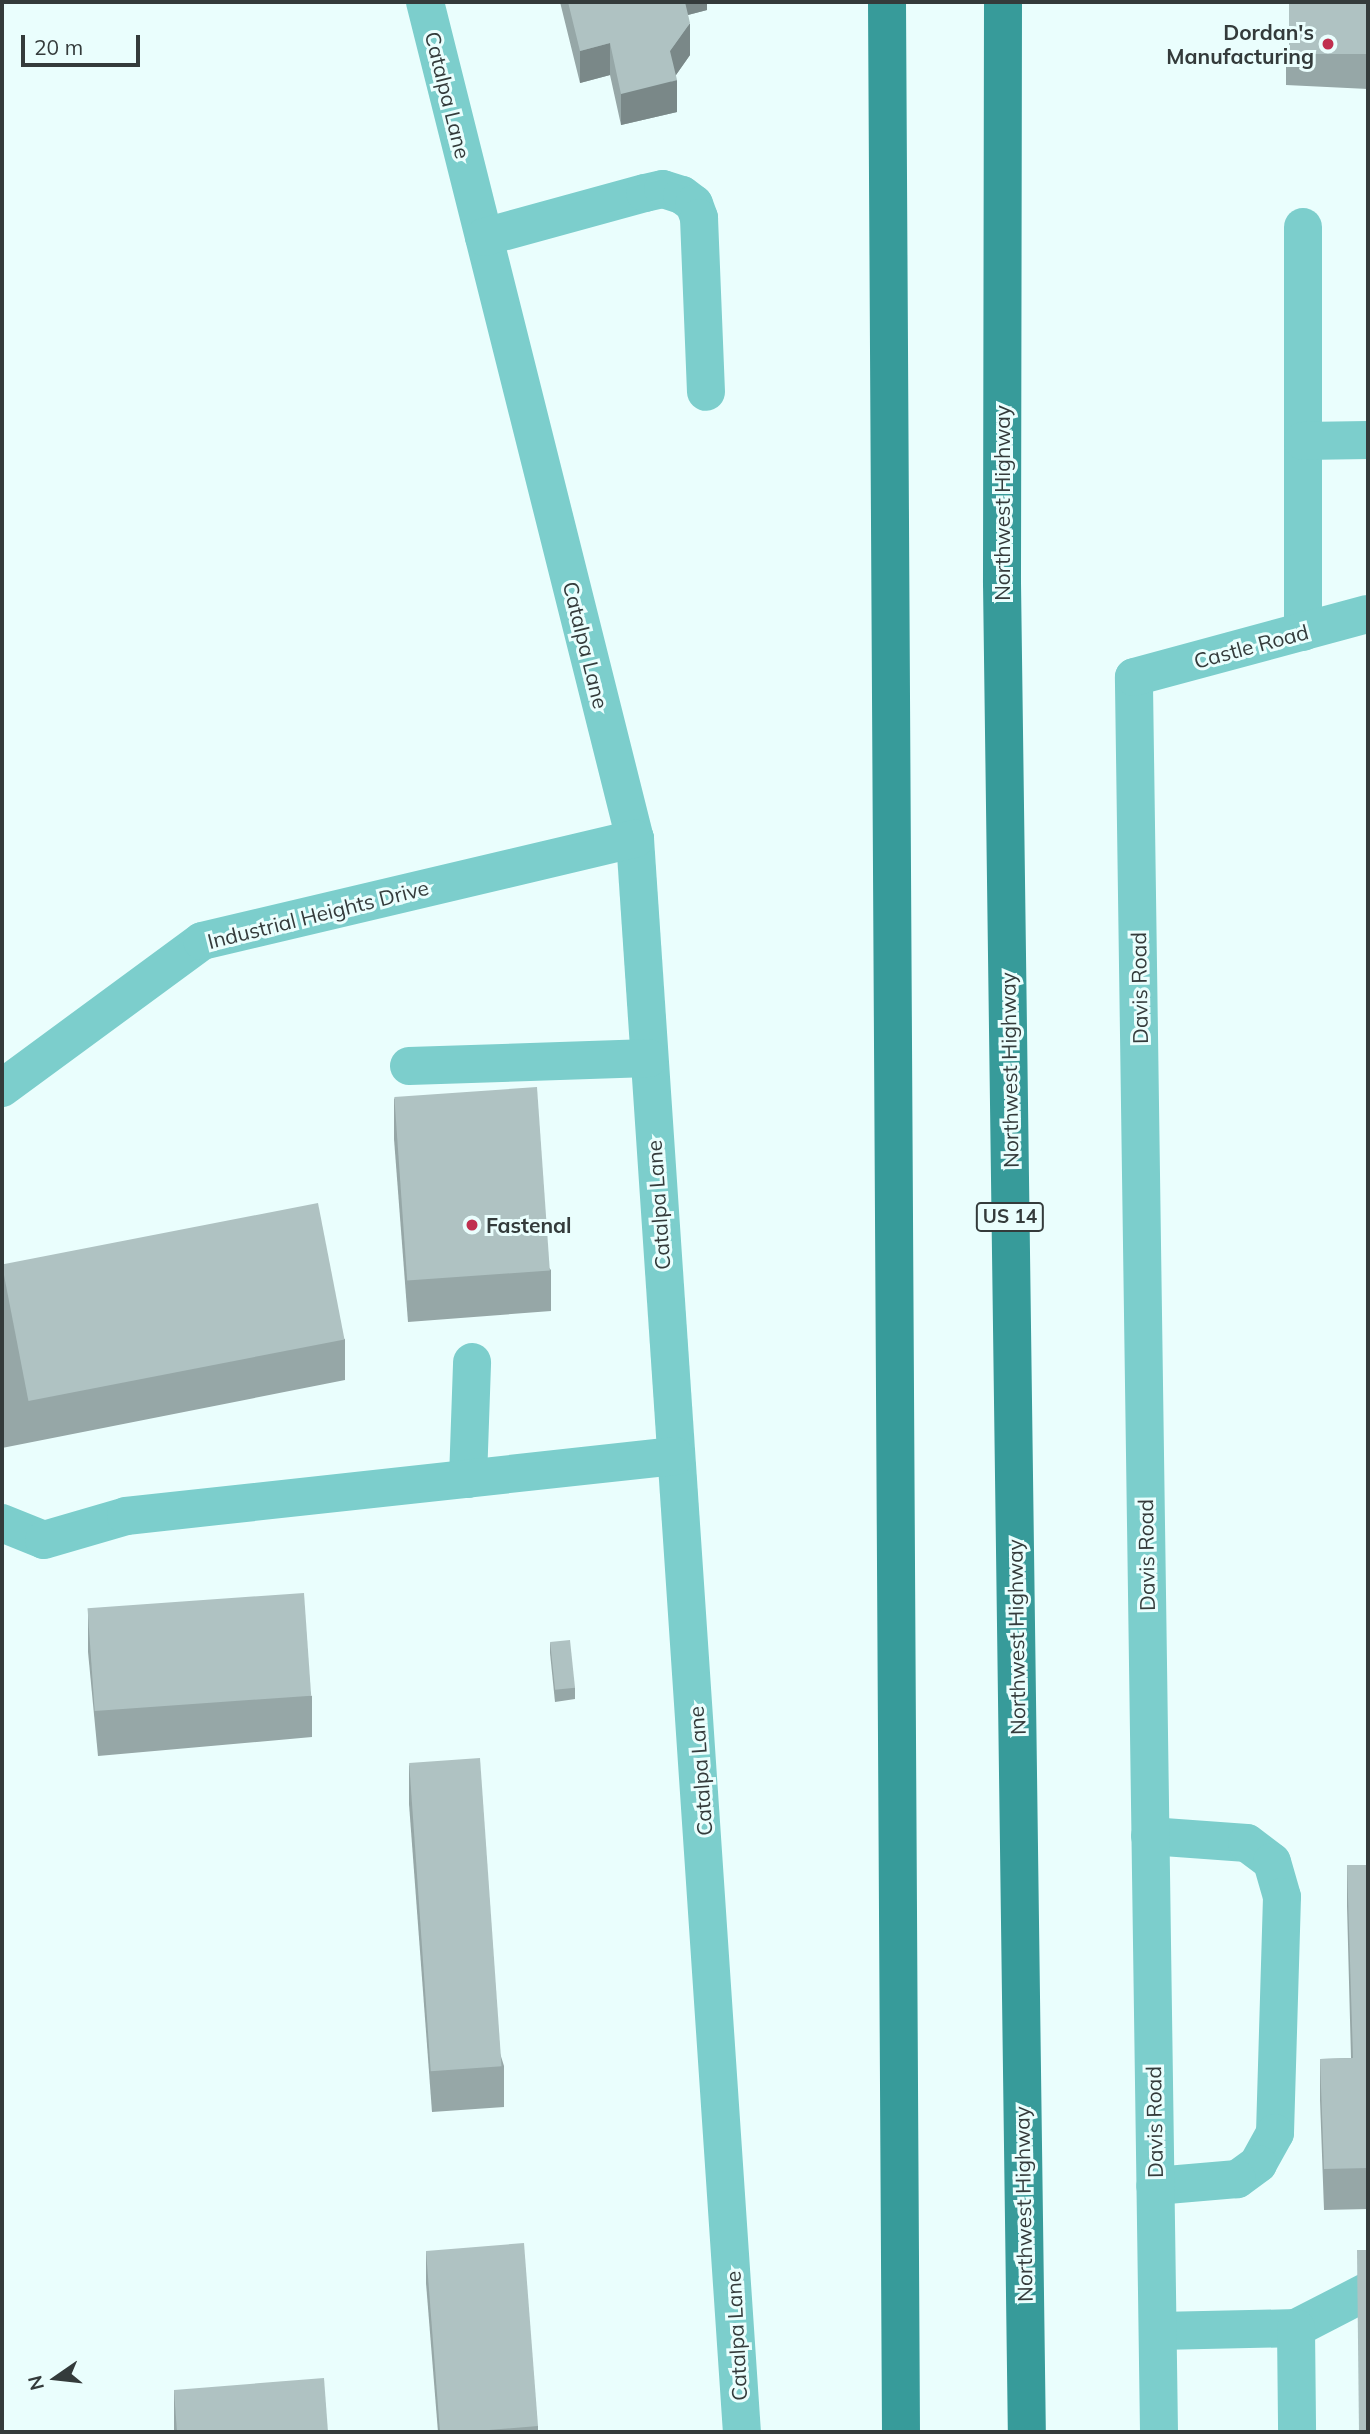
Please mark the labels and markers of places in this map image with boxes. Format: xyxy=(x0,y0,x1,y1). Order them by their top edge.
place label: Dordan's Manufacturing xyxy=(1166,19,1314,69)
marker: Dordan's Manufacturing xyxy=(1320,36,1336,52)
place label: Fastenal xyxy=(486,1212,572,1238)
marker: Fastenal xyxy=(464,1217,480,1233)

